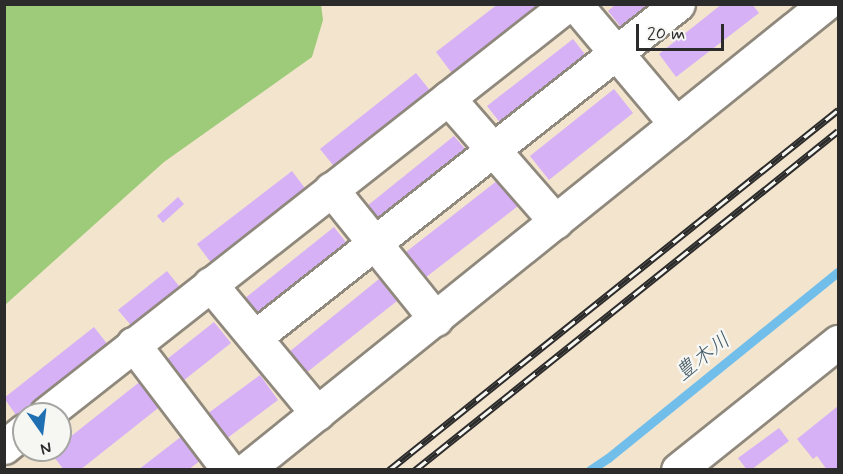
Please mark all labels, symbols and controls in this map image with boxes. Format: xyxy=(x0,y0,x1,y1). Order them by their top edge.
scale bar xyxy=(639,12,728,50)
text: 20 m xyxy=(647,22,685,46)
water label: 豊木川 xyxy=(670,328,736,386)
north arrow xyxy=(12,402,72,462)
text: N xyxy=(38,437,54,459)

